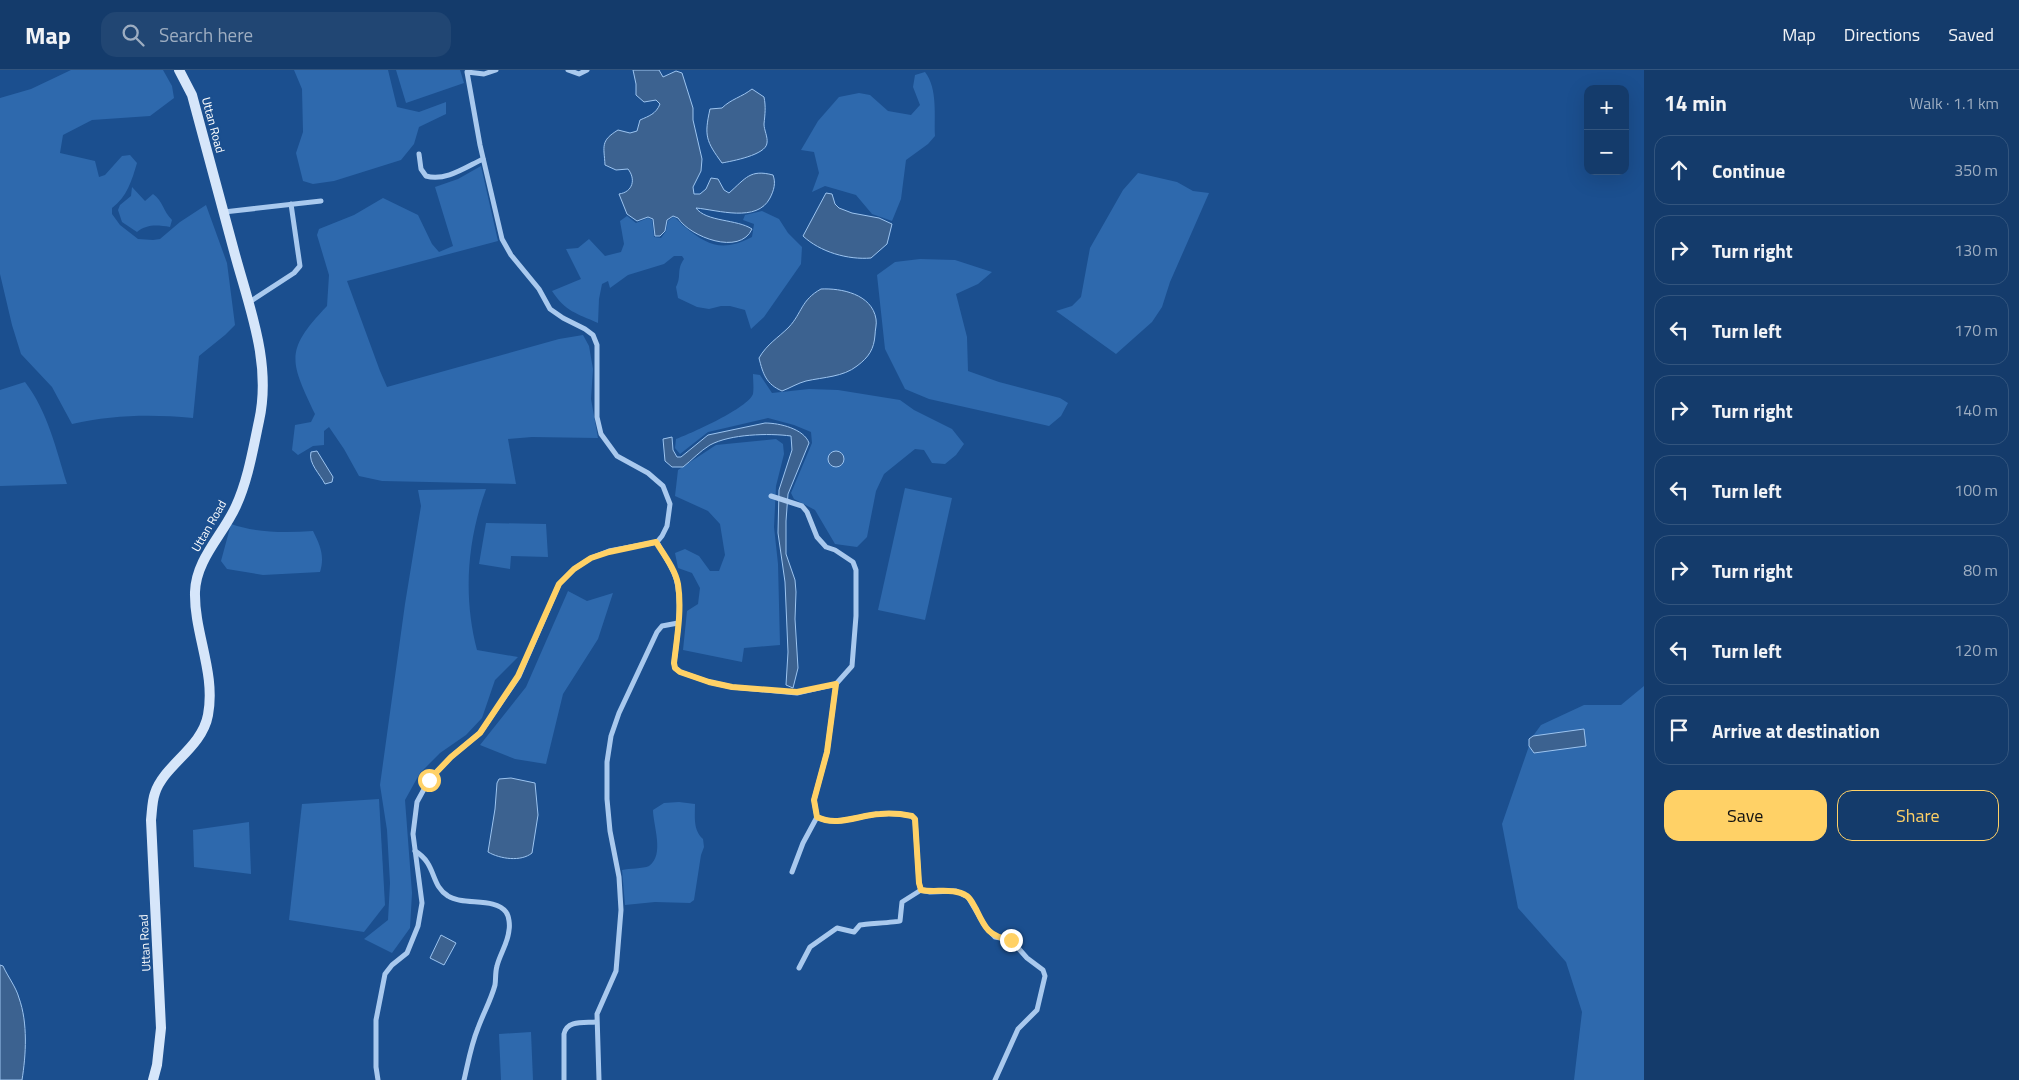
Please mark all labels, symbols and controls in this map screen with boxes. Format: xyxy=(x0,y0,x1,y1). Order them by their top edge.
search box xyxy=(101,12,451,57)
text: Map xyxy=(25,17,71,53)
text: Search here xyxy=(159,20,253,49)
icon: search xyxy=(119,21,147,49)
text: Map xyxy=(1782,21,1816,48)
text: Directions xyxy=(1844,21,1920,48)
text: Saved xyxy=(1948,21,1994,48)
map controls xyxy=(1584,85,1629,175)
button: + xyxy=(1584,85,1629,130)
text: 14 min xyxy=(1664,87,1727,119)
text: Walk · 1.1 km xyxy=(1909,91,1999,115)
street label: Uttan Road xyxy=(197,95,230,155)
button: − xyxy=(1584,130,1629,175)
icon: ahead xyxy=(1665,156,1693,184)
text: Continue xyxy=(1712,156,1785,185)
text: 350 m xyxy=(1954,158,1998,182)
icon: right xyxy=(1665,236,1693,264)
text: Turn right xyxy=(1712,236,1793,265)
text: 130 m xyxy=(1954,238,1998,262)
icon: left xyxy=(1665,316,1693,344)
text: Turn left xyxy=(1712,316,1782,345)
text: 170 m xyxy=(1954,318,1998,342)
icon: right xyxy=(1665,396,1693,424)
text: Turn right xyxy=(1712,396,1793,425)
text: 140 m xyxy=(1954,398,1998,422)
icon: left xyxy=(1665,476,1693,504)
text: Turn left xyxy=(1712,476,1782,505)
text: 100 m xyxy=(1954,478,1998,502)
street label: Uttan Road xyxy=(186,496,231,555)
icon: right xyxy=(1665,556,1693,584)
text: Turn right xyxy=(1712,556,1793,585)
text: 80 m xyxy=(1963,558,1998,582)
icon: left xyxy=(1665,636,1693,664)
text: Turn left xyxy=(1712,636,1782,665)
text: 120 m xyxy=(1954,638,1998,662)
icon: arrive xyxy=(1665,716,1693,744)
text: Arrive at destination xyxy=(1712,716,1880,745)
route start xyxy=(418,769,441,792)
button: Save xyxy=(1664,790,1827,841)
button: Share xyxy=(1837,790,1999,841)
street label: Uttan Road xyxy=(134,914,155,972)
route end xyxy=(1000,929,1023,952)

